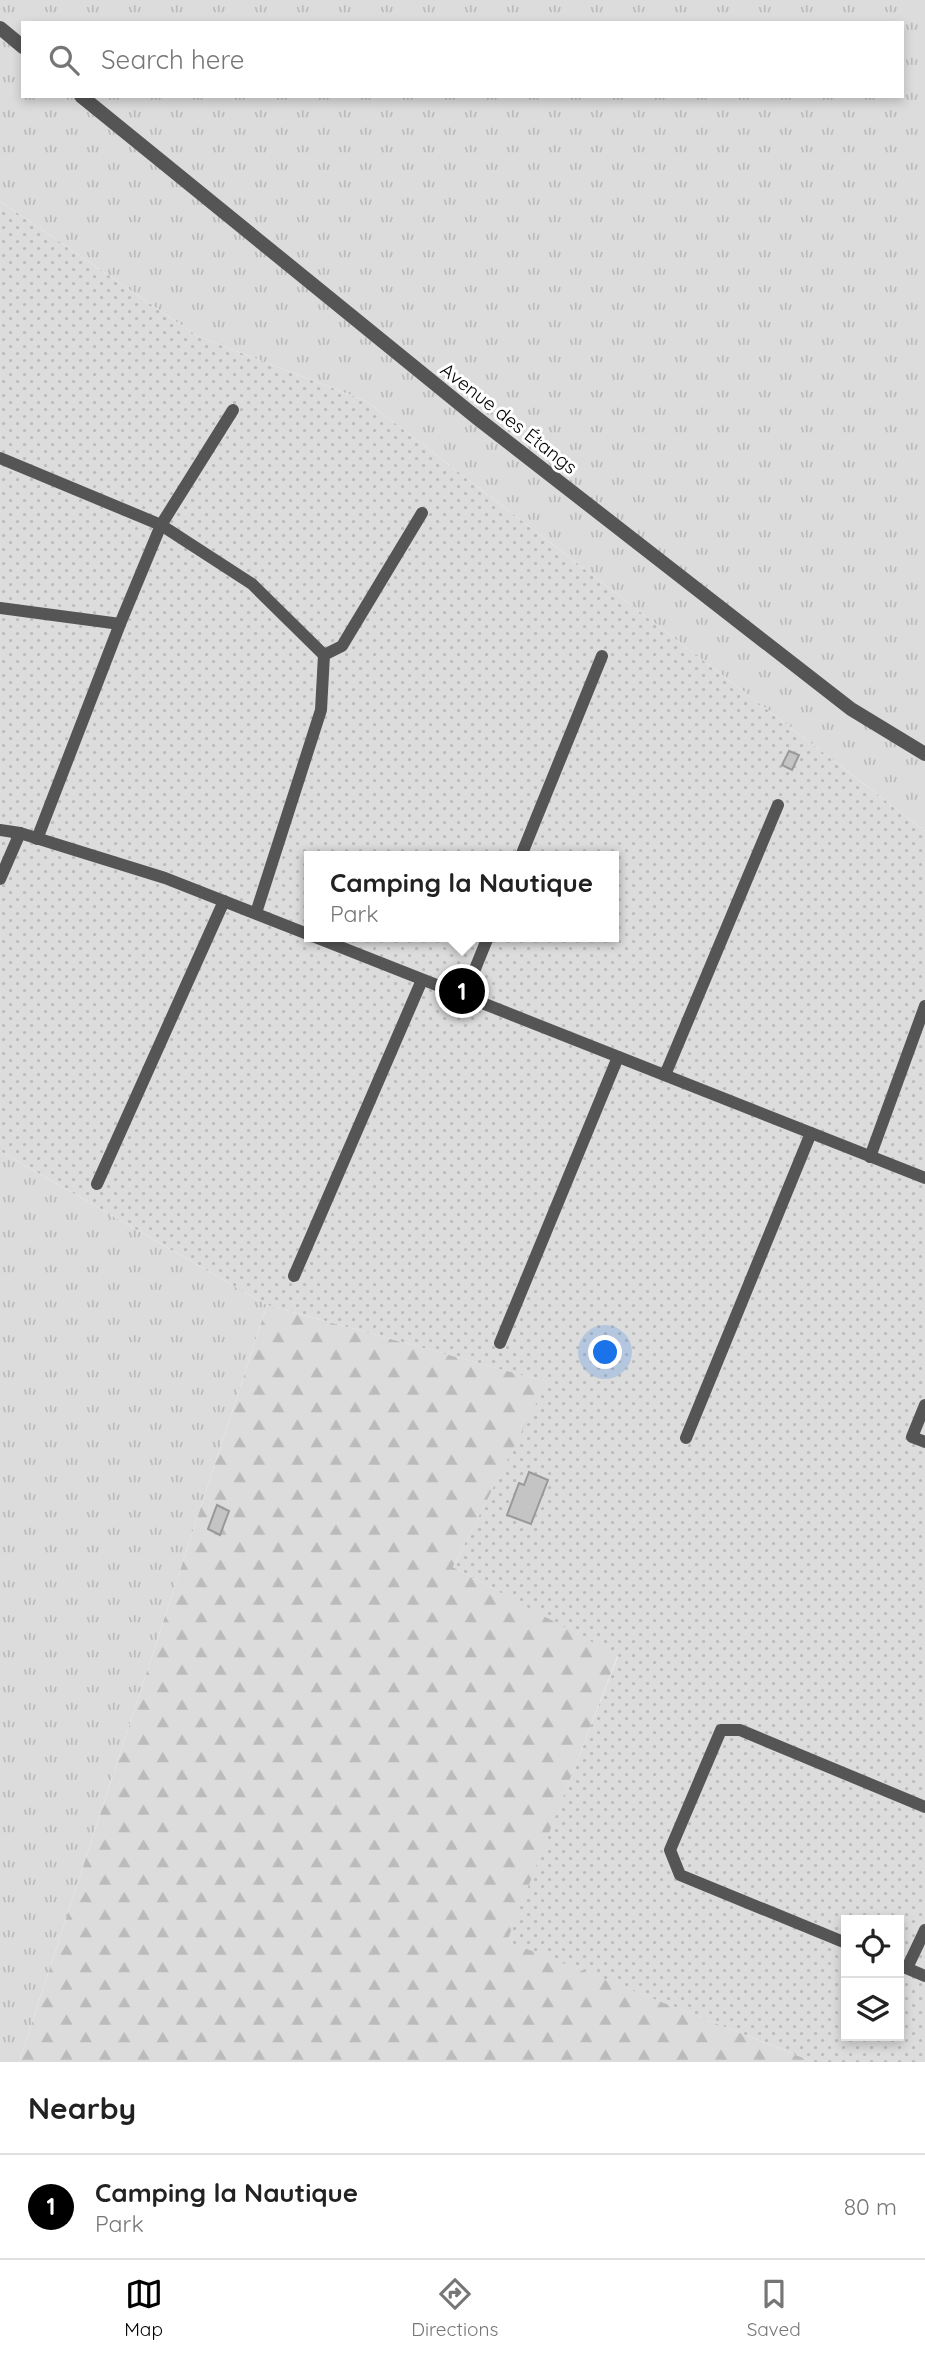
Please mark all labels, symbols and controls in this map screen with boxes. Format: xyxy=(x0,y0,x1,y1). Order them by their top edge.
search box xyxy=(21,21,904,98)
icon: search xyxy=(45,41,83,79)
text: Search here xyxy=(101,43,245,76)
street label: Avenue des Étangs xyxy=(436,357,582,479)
popup xyxy=(304,851,619,942)
text: Camping la Nautique xyxy=(330,866,593,899)
text: Park xyxy=(330,899,379,928)
pin: 1 xyxy=(439,965,485,1017)
your location xyxy=(588,1335,622,1369)
map controls xyxy=(841,1915,904,2041)
button: locate xyxy=(841,1915,904,1978)
button: layers xyxy=(841,1978,904,2041)
text: Nearby xyxy=(28,2089,136,2127)
text: Camping la Nautique xyxy=(95,2176,358,2209)
text: 1 xyxy=(47,2192,55,2221)
text: 80 m xyxy=(844,2192,897,2221)
text: Park xyxy=(95,2209,144,2238)
tab: Map xyxy=(124,2275,163,2341)
tab: Directions xyxy=(411,2275,498,2341)
tab: Saved xyxy=(747,2275,801,2341)

